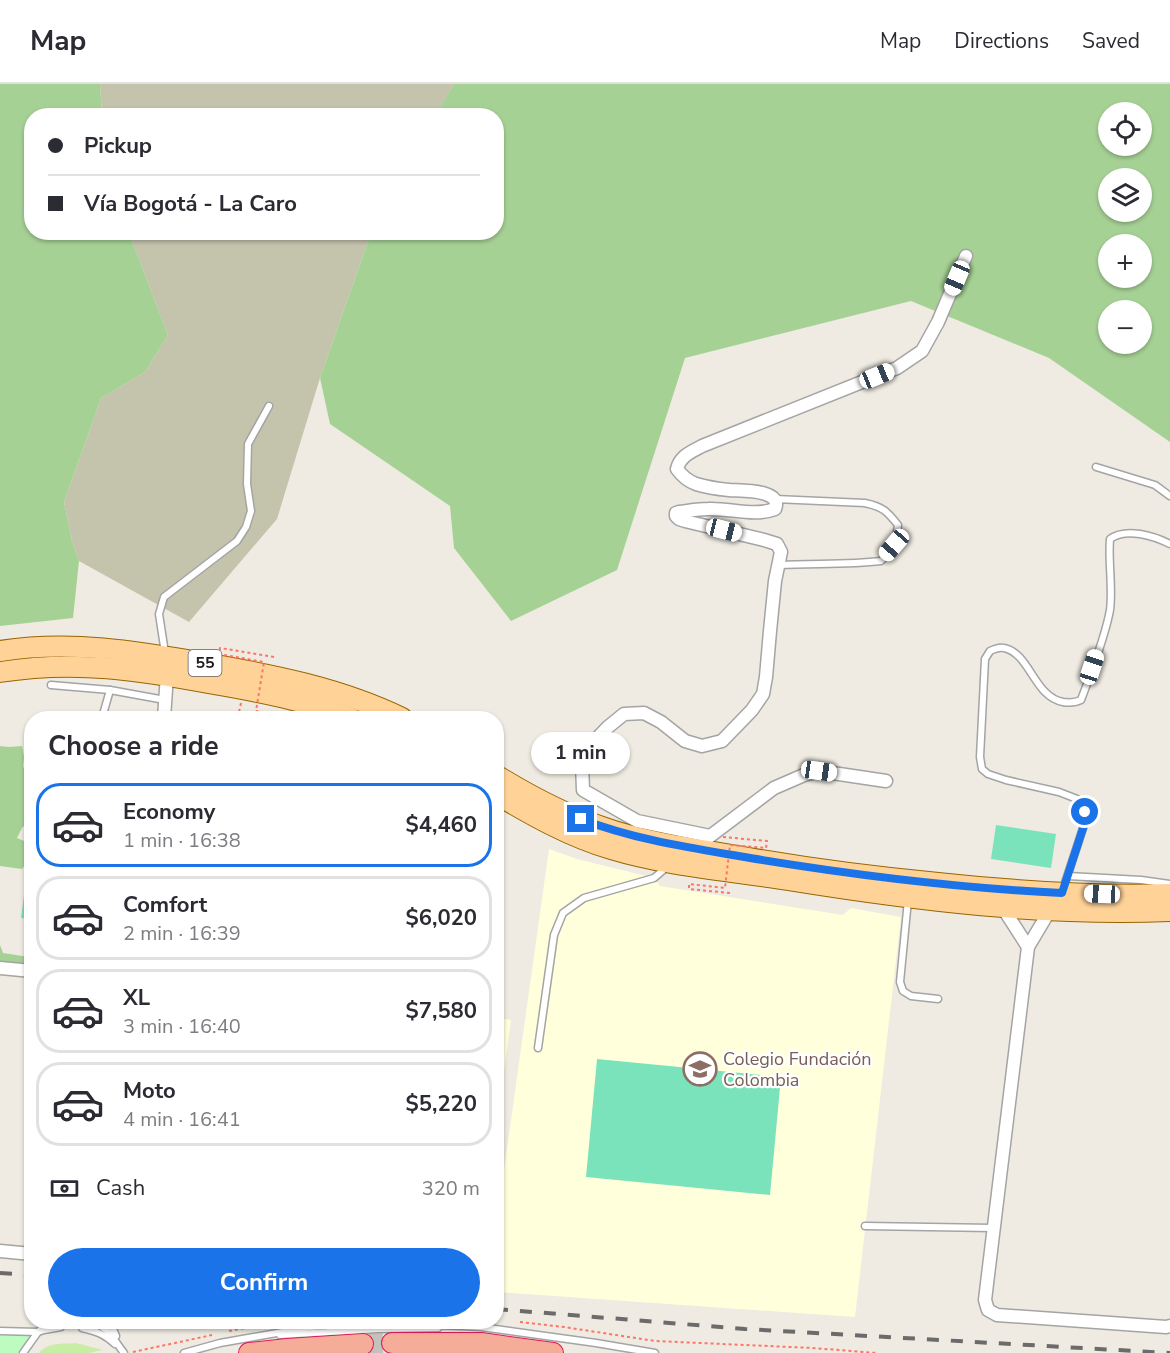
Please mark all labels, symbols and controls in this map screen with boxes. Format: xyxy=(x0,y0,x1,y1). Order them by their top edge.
text: Map xyxy=(30,22,86,60)
text: Map xyxy=(880,27,921,55)
text: Directions xyxy=(954,27,1049,55)
text: Saved xyxy=(1082,27,1140,55)
map controls xyxy=(1098,102,1152,354)
button: locate xyxy=(1098,102,1152,156)
text: Pickup xyxy=(84,131,152,161)
button: layers xyxy=(1098,168,1152,222)
text: Vía Bogotá - La Caro xyxy=(84,189,297,219)
button: + xyxy=(1098,234,1152,288)
car xyxy=(942,258,972,298)
button: − xyxy=(1098,300,1152,354)
car xyxy=(857,361,897,391)
car xyxy=(704,517,744,543)
car xyxy=(875,526,913,564)
car xyxy=(1078,647,1106,687)
road number: 55 xyxy=(188,650,222,676)
text: Choose a ride xyxy=(48,728,219,765)
callout: 1 min xyxy=(532,732,630,774)
text: 1 min xyxy=(555,739,606,766)
car xyxy=(800,760,838,782)
text: Economy xyxy=(123,797,215,827)
icon: car xyxy=(51,798,105,852)
route start xyxy=(1071,798,1098,825)
route end xyxy=(567,805,594,832)
text: $4,460 xyxy=(406,810,477,840)
text: 1 min · 16:38 xyxy=(123,827,241,854)
car xyxy=(1084,884,1120,904)
text: Comfort xyxy=(123,890,207,920)
icon: car xyxy=(51,891,105,945)
text: $6,020 xyxy=(406,903,477,933)
text: 2 min · 16:39 xyxy=(123,920,241,947)
text: XL xyxy=(123,983,150,1013)
icon: car xyxy=(51,984,105,1038)
text: $7,580 xyxy=(406,996,477,1026)
text: 3 min · 16:40 xyxy=(123,1013,241,1040)
place label: Colegio Fundación Colombia xyxy=(723,1047,871,1092)
school or university icon: Colegio Fundación Colombia xyxy=(682,1051,718,1087)
text: Moto xyxy=(123,1076,176,1106)
icon: car xyxy=(51,1077,105,1131)
text: $5,220 xyxy=(406,1089,477,1119)
text: 4 min · 16:41 xyxy=(123,1106,241,1133)
icon: cash xyxy=(48,1172,81,1205)
text: Cash xyxy=(96,1173,145,1203)
text: 320 m xyxy=(422,1175,480,1202)
button: Confirm xyxy=(48,1248,480,1317)

